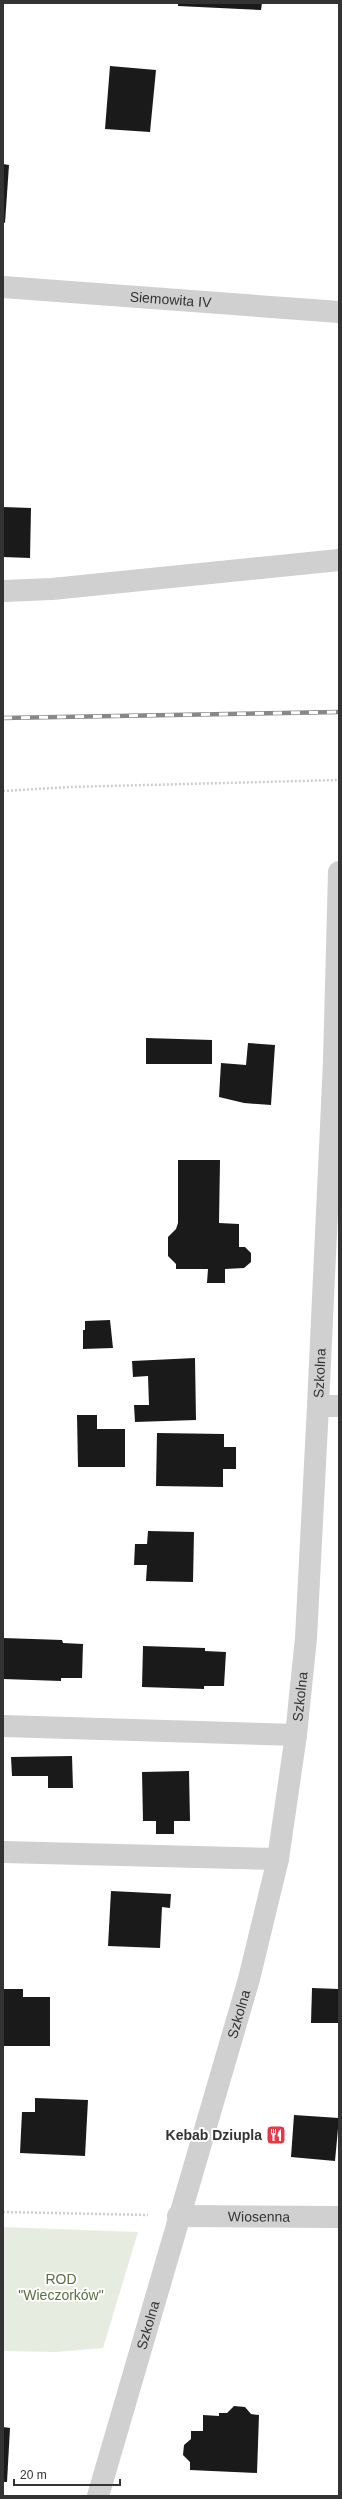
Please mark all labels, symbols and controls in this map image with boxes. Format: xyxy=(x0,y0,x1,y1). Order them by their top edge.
street label: Siemowita IV xyxy=(129,288,213,311)
street label: Szkolna xyxy=(310,1348,329,1398)
street label: Szkolna xyxy=(289,1671,310,1722)
street label: Szkolna xyxy=(224,1988,253,2040)
restaurant icon: Kebab Dziupla xyxy=(265,2124,287,2146)
place label: Kebab Dziupla xyxy=(166,2127,262,2143)
street label: Wiosenna xyxy=(228,2208,290,2225)
park label: ROD "Wieczorków" xyxy=(18,2271,104,2303)
street label: Szkolna xyxy=(133,2299,163,2351)
scale bar xyxy=(14,2461,120,2487)
text: 20 m xyxy=(20,2468,47,2482)

